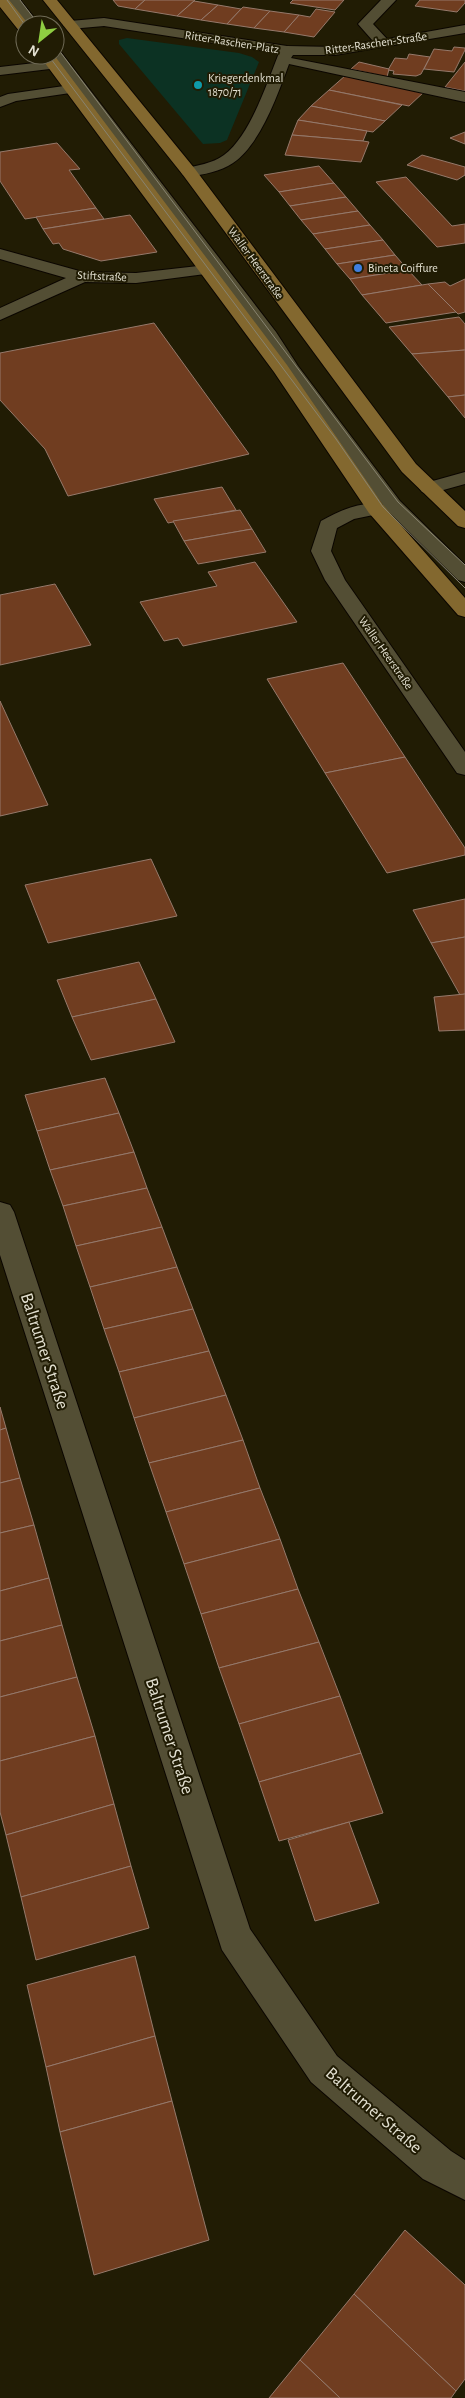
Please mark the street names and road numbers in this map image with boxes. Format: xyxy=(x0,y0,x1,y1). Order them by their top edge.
street label: Ritter-Raschen-Platz xyxy=(184,29,280,55)
street label: Ritter-Raschen-Straße xyxy=(324,30,428,56)
street label: Waller Heerstraße xyxy=(226,225,286,301)
street label: Stiftstraße xyxy=(77,269,127,283)
street label: Waller Heerstraße xyxy=(357,615,415,691)
street label: Baltrumer Straße xyxy=(17,1291,71,1412)
street label: Baltrumer Straße xyxy=(142,1676,196,1797)
street label: Baltrumer Straße xyxy=(322,2064,425,2157)

